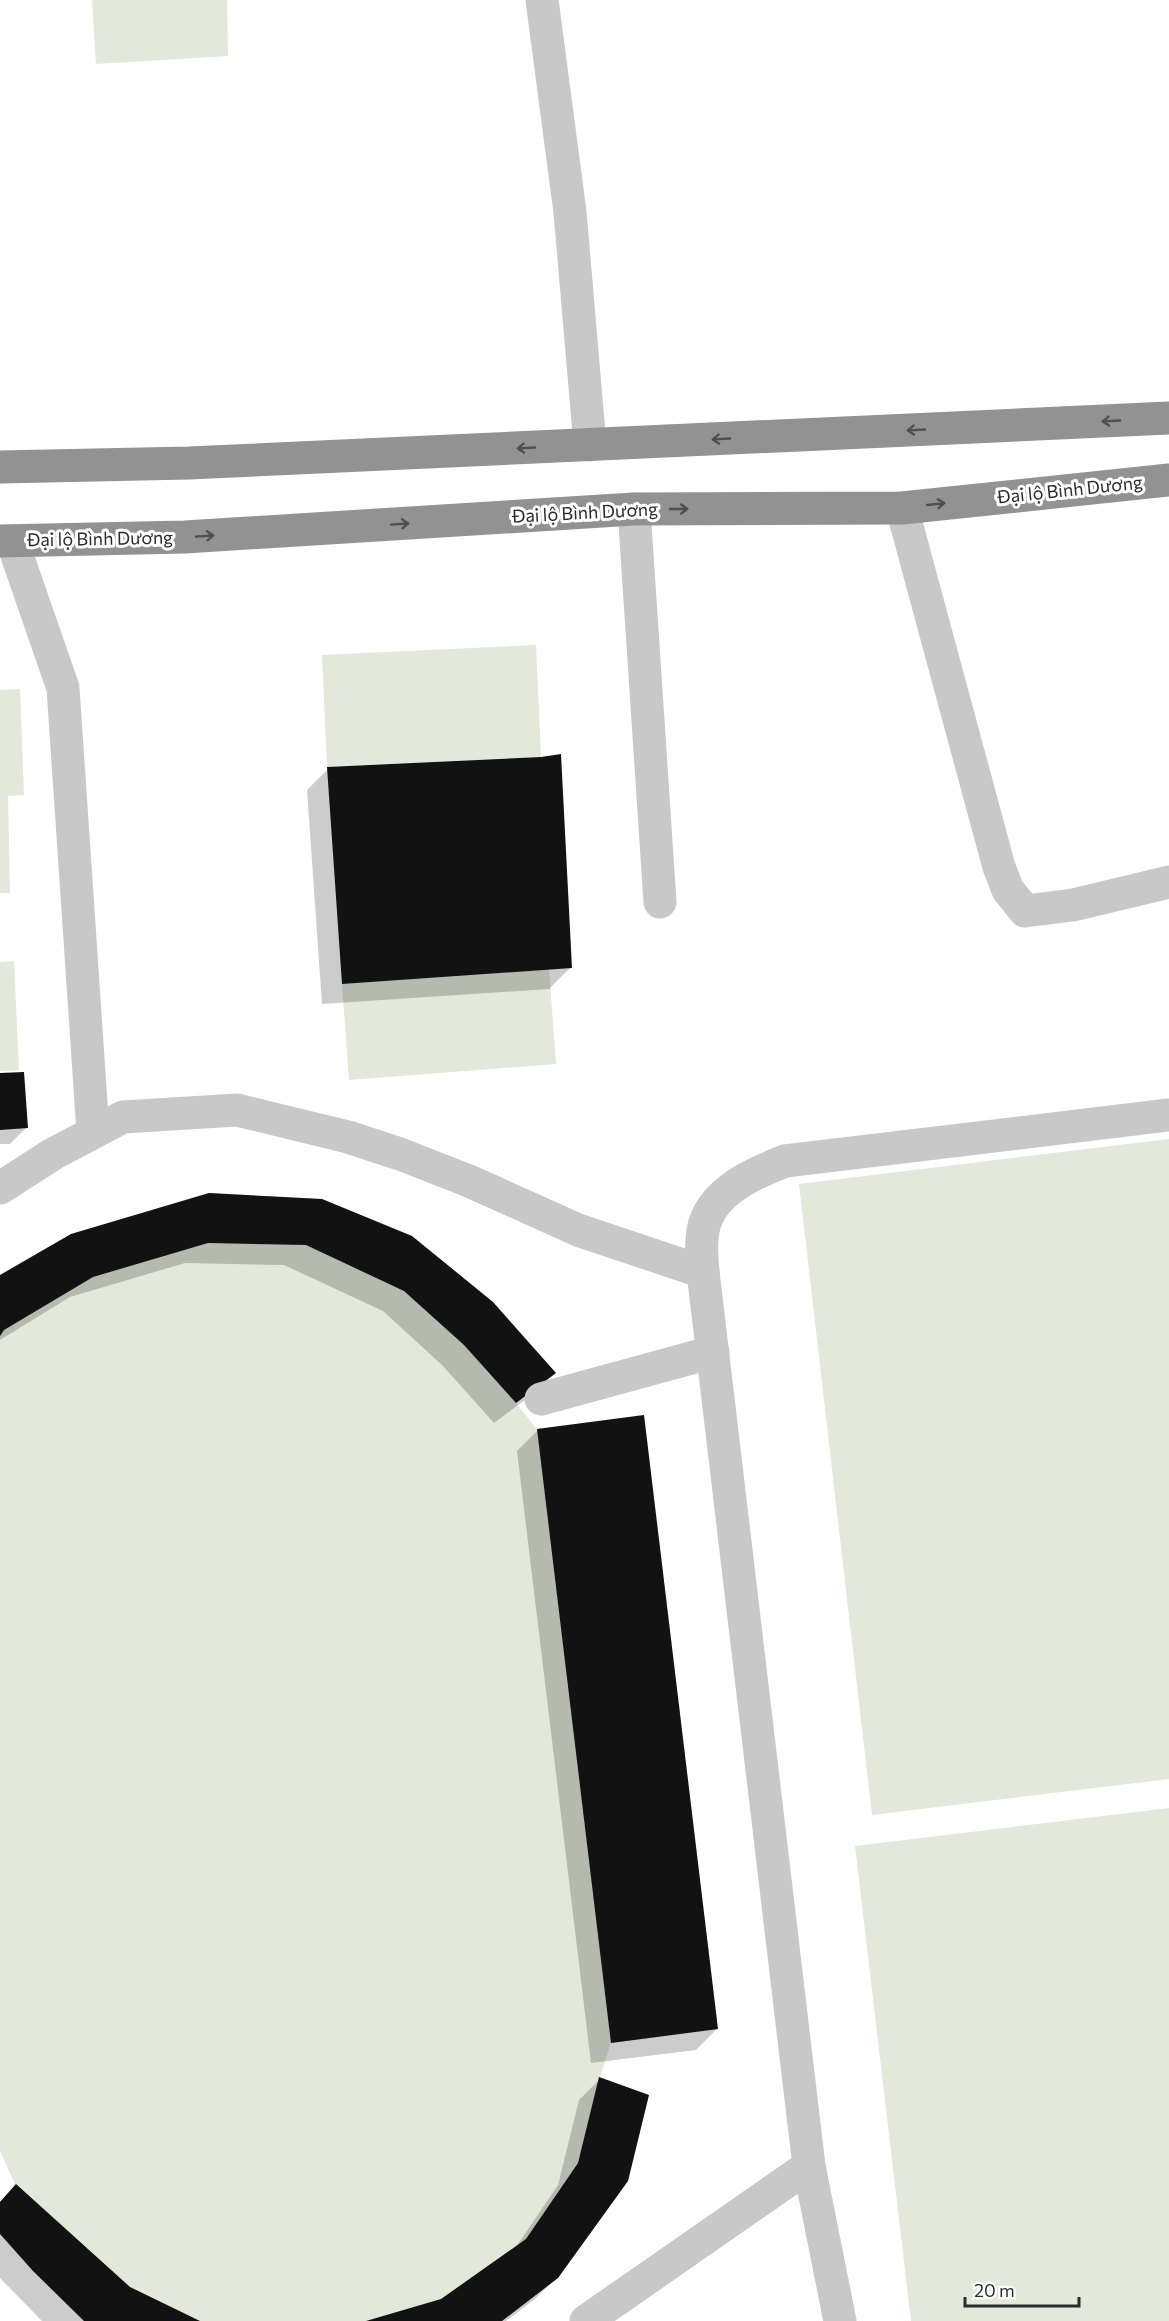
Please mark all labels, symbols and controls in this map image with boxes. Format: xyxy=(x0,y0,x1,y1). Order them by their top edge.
one-way arrow xyxy=(1101,415,1121,427)
one-way arrow xyxy=(906,425,926,436)
one-way arrow xyxy=(711,434,731,445)
one-way arrow xyxy=(517,443,537,454)
street label: Đại lộ Bình Dương xyxy=(995,470,1144,508)
street label: Đại lộ Bình Dương xyxy=(511,497,659,527)
one-way arrow xyxy=(926,498,946,509)
one-way arrow xyxy=(668,503,688,515)
one-way arrow xyxy=(390,518,410,529)
street label: Đại lộ Bình Dương xyxy=(26,526,173,550)
one-way arrow xyxy=(195,530,215,541)
scale bar xyxy=(965,2270,1079,2308)
text: 20 m xyxy=(974,2279,1015,2301)

